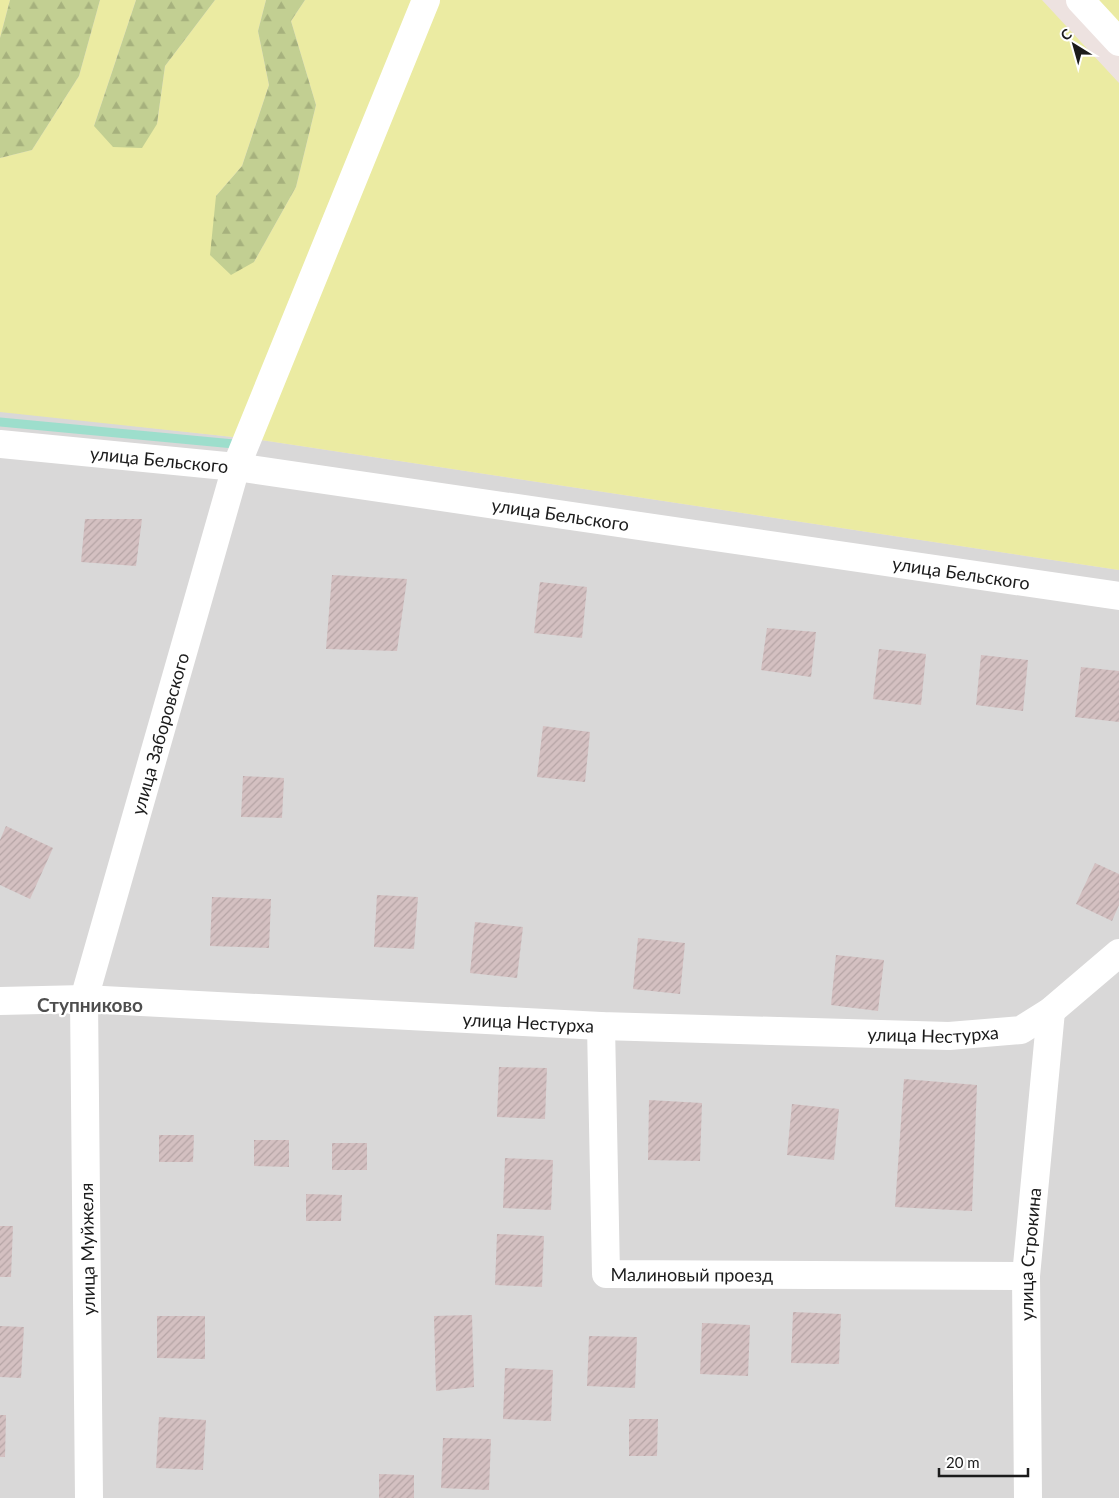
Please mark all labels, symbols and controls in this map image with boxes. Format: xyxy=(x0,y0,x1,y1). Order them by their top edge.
north arrow xyxy=(1049,20,1099,70)
text: С xyxy=(1057,24,1075,44)
street label: улица Бельского xyxy=(89,442,229,477)
street label: улица Бельского xyxy=(490,493,631,535)
street label: улица Бельского xyxy=(891,552,1031,594)
street label: улица Заборовского xyxy=(126,650,193,817)
district label: Ступниково xyxy=(37,993,143,1016)
street label: улица Нестурха xyxy=(462,1008,595,1037)
street label: улица Нестурха xyxy=(867,1021,1000,1047)
street label: улица Муйжеля xyxy=(75,1182,99,1316)
street label: улица Строкина xyxy=(1015,1187,1045,1321)
street label: Малиновый проезд xyxy=(611,1263,773,1286)
scale bar xyxy=(939,1446,1028,1478)
text: 20 m xyxy=(946,1453,980,1471)

